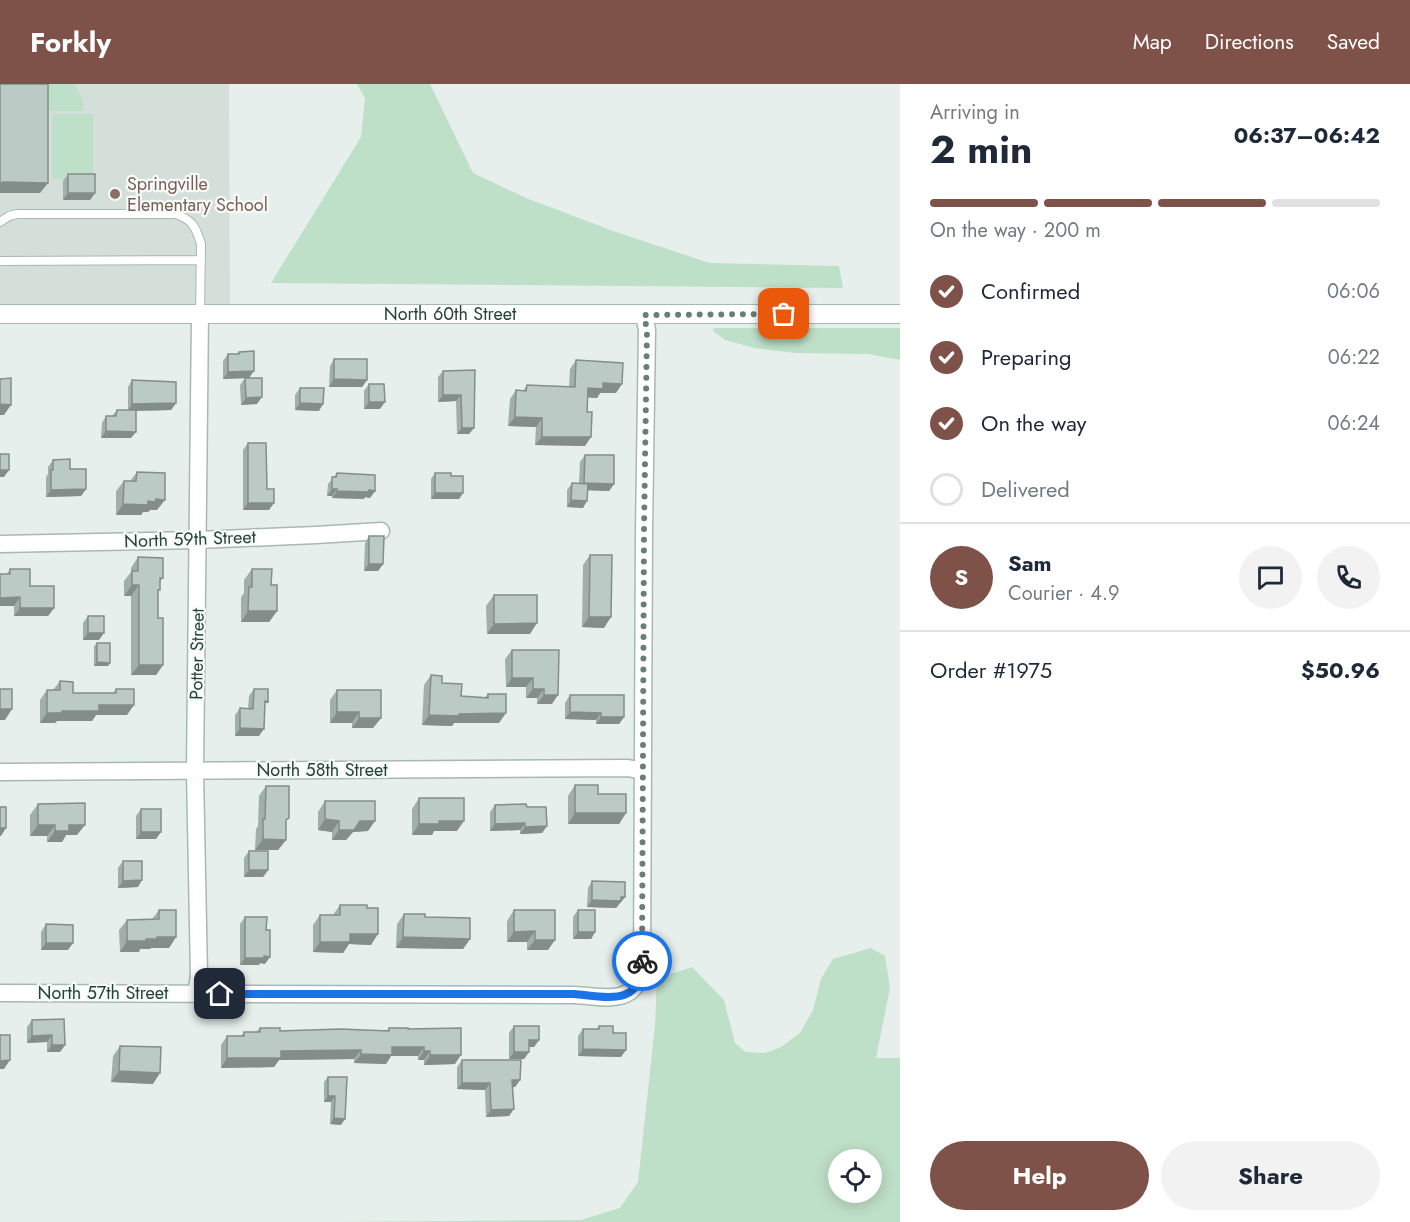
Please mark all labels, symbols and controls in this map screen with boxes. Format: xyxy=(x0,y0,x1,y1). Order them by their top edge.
text: Forkly xyxy=(30,22,111,63)
text: Map xyxy=(1133,27,1172,57)
text: Directions xyxy=(1205,27,1294,57)
text: Saved xyxy=(1327,27,1380,57)
text: Arriving in xyxy=(930,98,1020,127)
text: 06:37–06:42 xyxy=(1234,119,1380,151)
text: 2 min xyxy=(930,121,1032,178)
place label: Springville Elementary School xyxy=(127,171,268,218)
marker: Springville Elementary School xyxy=(108,187,122,201)
text: On the way · 200 m xyxy=(930,216,1101,245)
icon: check xyxy=(930,275,963,308)
text: Confirmed xyxy=(981,275,1080,307)
text: 06:06 xyxy=(1327,277,1380,306)
pin xyxy=(758,288,809,339)
icon: bag xyxy=(767,297,800,330)
street label: North 60th Street xyxy=(384,301,517,327)
icon: check xyxy=(930,341,963,374)
text: Preparing xyxy=(981,341,1072,373)
text: 06:22 xyxy=(1328,343,1380,372)
icon: check xyxy=(930,407,963,440)
text: On the way xyxy=(981,407,1086,439)
text: 06:24 xyxy=(1327,409,1380,438)
text: Delivered xyxy=(981,473,1070,505)
street label: North 59th Street xyxy=(124,524,257,554)
button: chat xyxy=(1239,546,1302,609)
button: phone xyxy=(1317,546,1380,609)
text: Sam xyxy=(1008,547,1052,579)
text: S xyxy=(955,561,968,593)
text: Courier · 4.9 xyxy=(1008,579,1120,608)
street label: Potter Street xyxy=(183,607,211,700)
text: Order #1975 xyxy=(930,654,1052,686)
text: $50.96 xyxy=(1301,654,1380,686)
street label: North 58th Street xyxy=(256,757,388,783)
courier xyxy=(612,931,672,991)
icon: bike xyxy=(626,945,659,978)
pin xyxy=(194,968,245,1019)
icon: home xyxy=(203,977,236,1010)
street label: North 57th Street xyxy=(38,980,169,1006)
button: Help xyxy=(930,1141,1149,1210)
button: Share xyxy=(1161,1141,1380,1210)
map controls xyxy=(828,1149,882,1203)
button: locate xyxy=(828,1149,882,1203)

